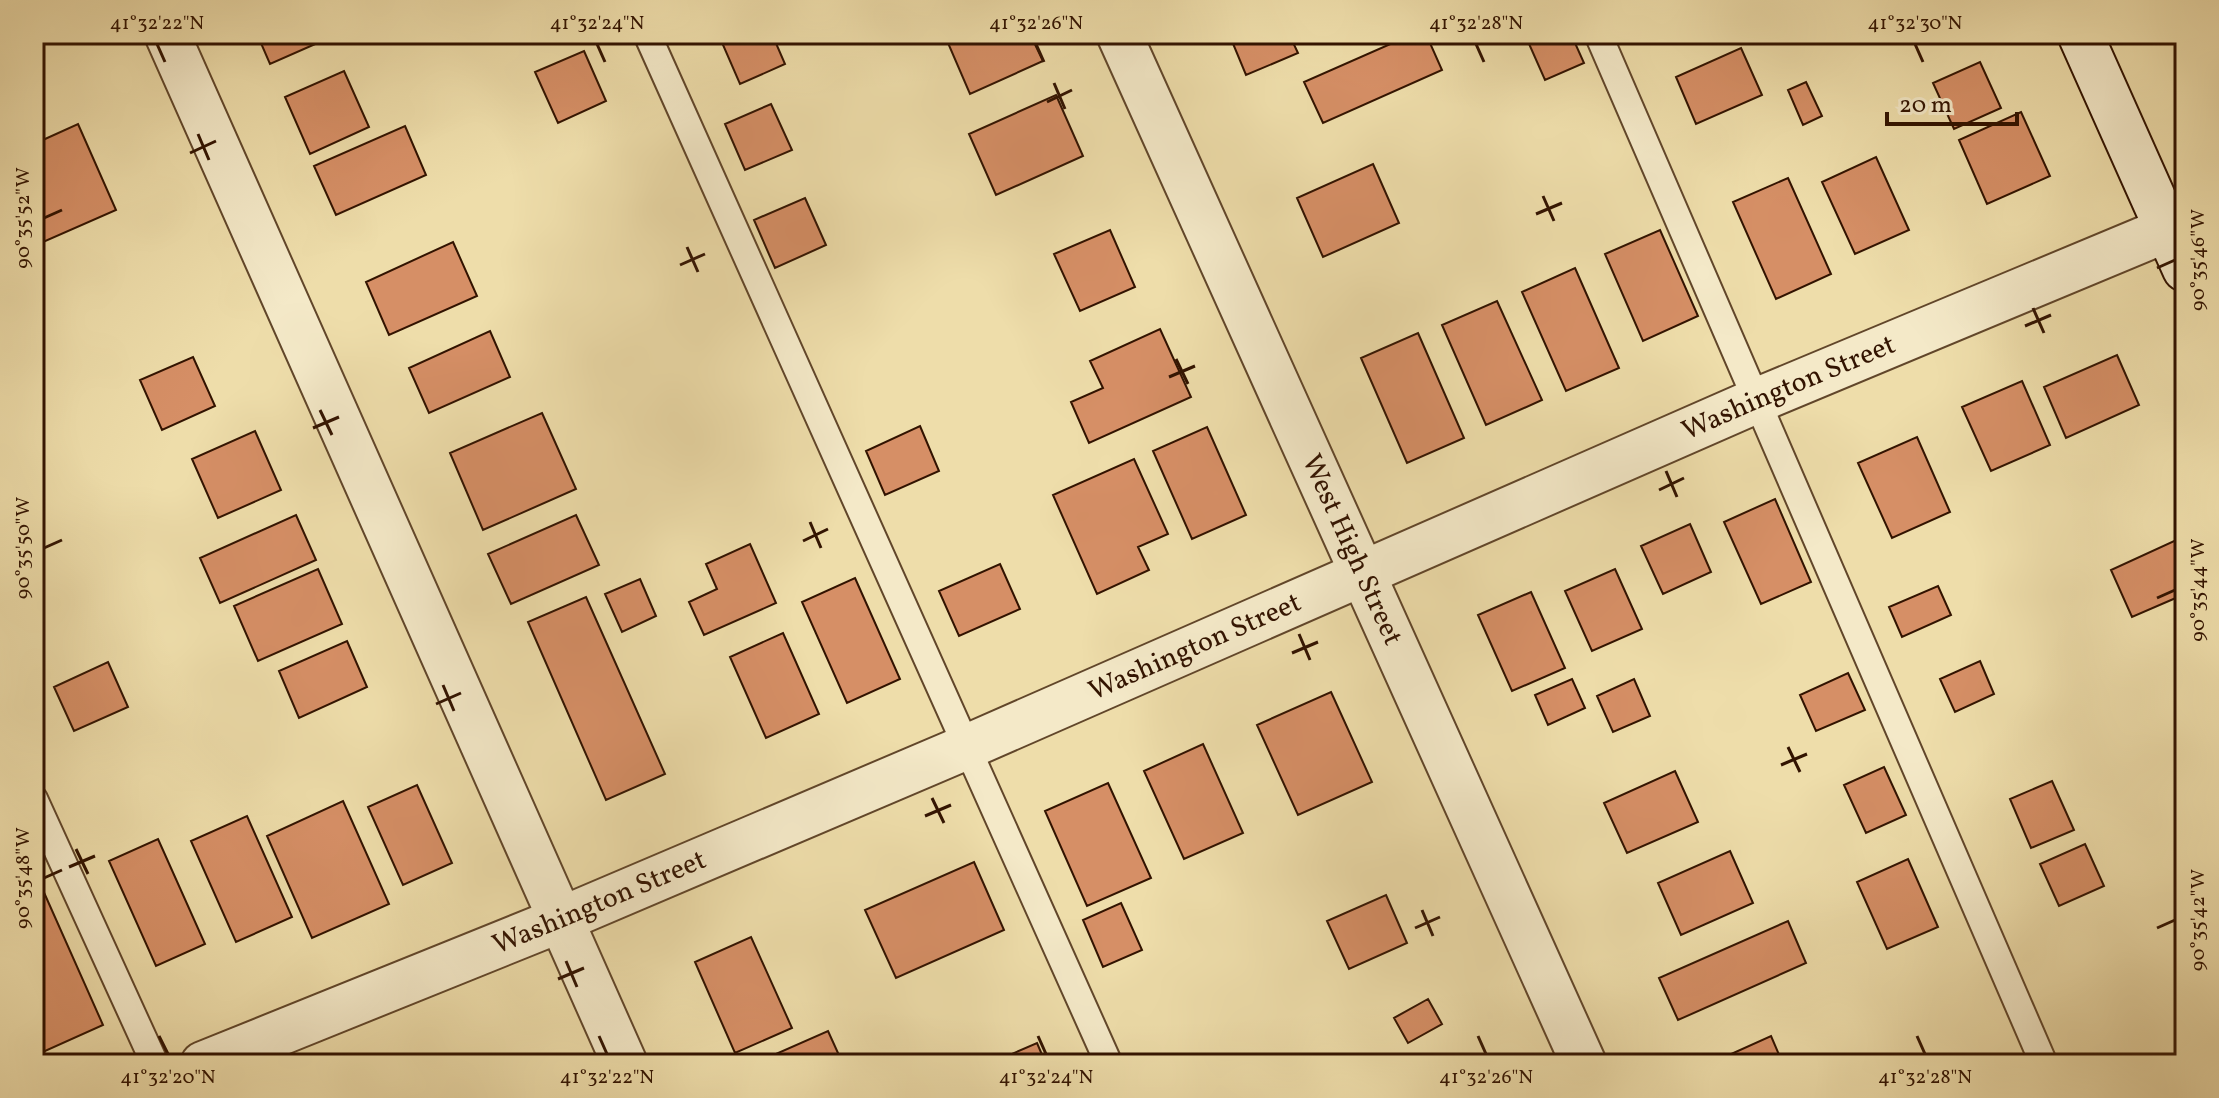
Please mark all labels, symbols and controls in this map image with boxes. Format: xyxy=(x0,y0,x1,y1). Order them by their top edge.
text: 41°32'22"N xyxy=(110,10,204,38)
text: 41°32'24"N xyxy=(550,10,645,38)
text: 41°32'26"N xyxy=(989,10,1083,38)
text: 41°32'28"N xyxy=(1429,10,1523,38)
text: 41°32'30"N xyxy=(1868,10,1963,38)
scale bar xyxy=(1887,76,2017,126)
text: 20 m xyxy=(1899,89,1952,123)
text: 90°35'52"W xyxy=(10,167,38,269)
text: 90°35'46"W xyxy=(2185,209,2213,311)
street label: Washington Street xyxy=(1676,325,1901,450)
street label: West High Street xyxy=(1292,448,1412,652)
text: 90°35'50"W xyxy=(10,497,38,599)
text: 90°35'44"W xyxy=(2185,538,2213,642)
street label: Washington Street xyxy=(1082,583,1307,711)
text: 90°35'48"W xyxy=(10,827,38,929)
street label: Washington Street xyxy=(487,840,712,965)
text: 90°35'42"W xyxy=(2185,869,2213,971)
text: 41°32'20"N xyxy=(120,1064,216,1092)
text: 41°32'22"N xyxy=(560,1064,654,1092)
text: 41°32'24"N xyxy=(999,1064,1094,1092)
text: 41°32'26"N xyxy=(1439,1064,1533,1092)
text: 41°32'28"N xyxy=(1878,1064,1972,1092)

